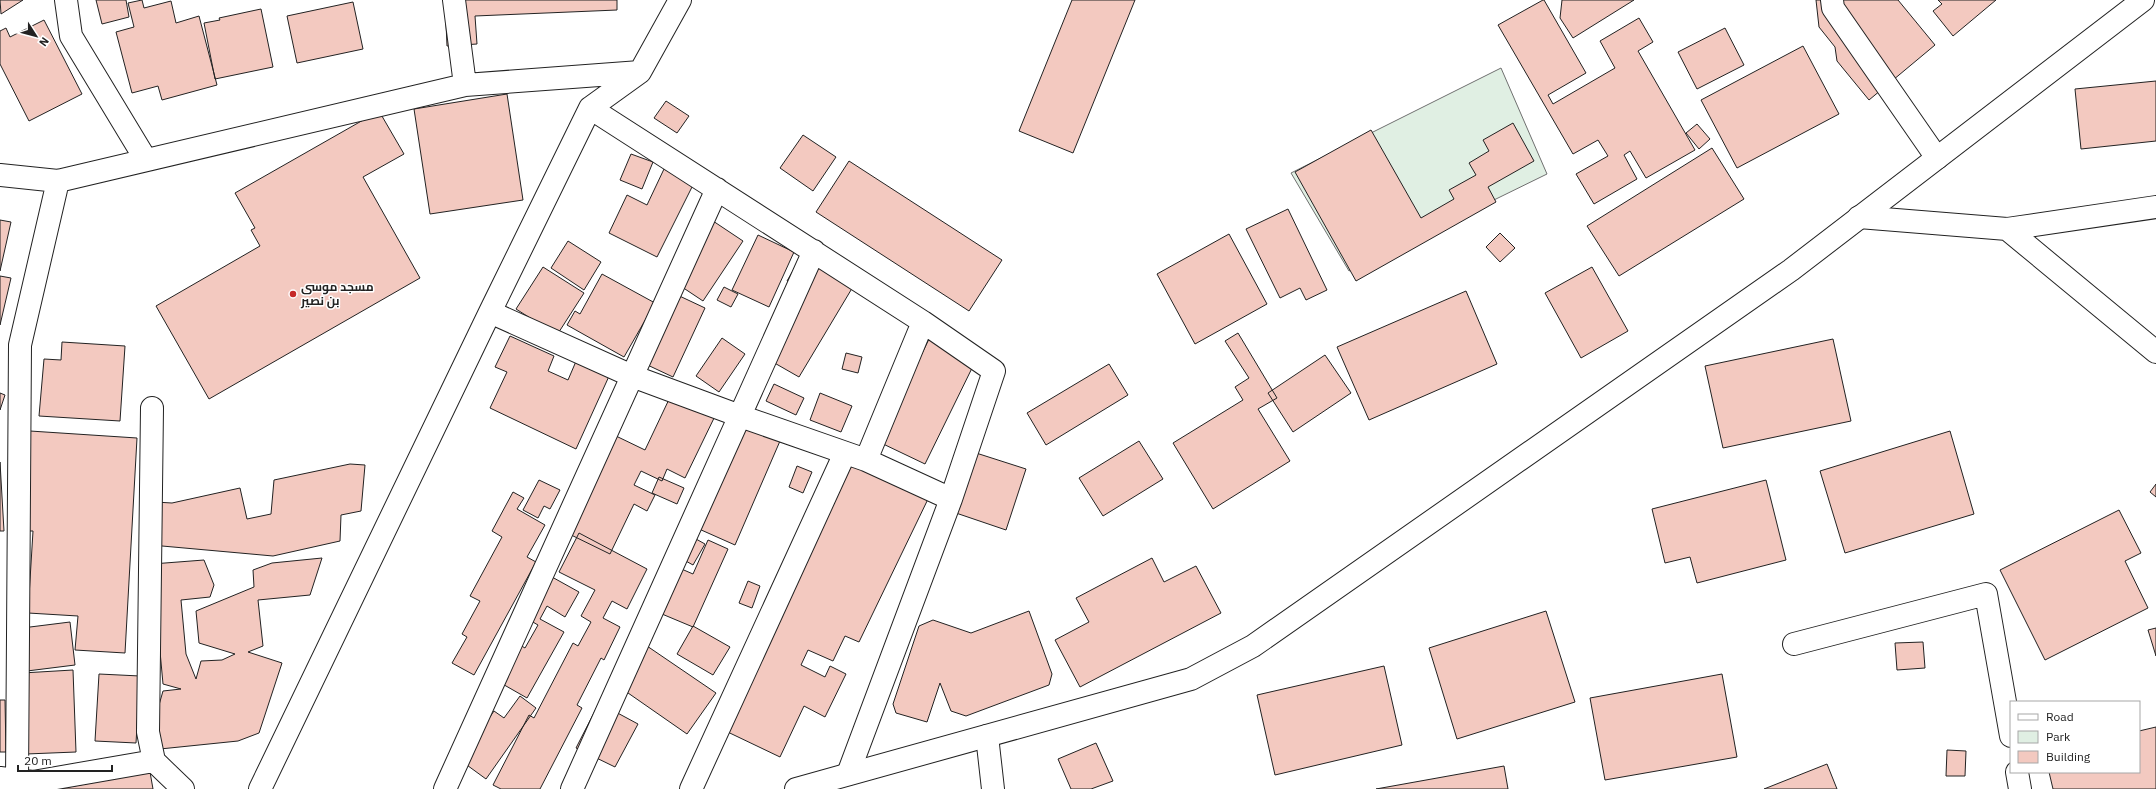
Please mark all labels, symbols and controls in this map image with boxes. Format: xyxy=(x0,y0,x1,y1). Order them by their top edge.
north arrow xyxy=(16,16,56,56)
text: N xyxy=(36,35,52,49)
place label: مسجد موسى بن نصير xyxy=(300,279,374,309)
marker: مسجد موسى بن نصير xyxy=(288,289,298,299)
legend xyxy=(2010,701,2140,773)
text: Road xyxy=(2046,709,2074,724)
text: Park xyxy=(2046,729,2071,744)
scale bar xyxy=(18,747,112,773)
text: Building xyxy=(2046,749,2091,764)
text: 20 m xyxy=(24,753,52,768)

